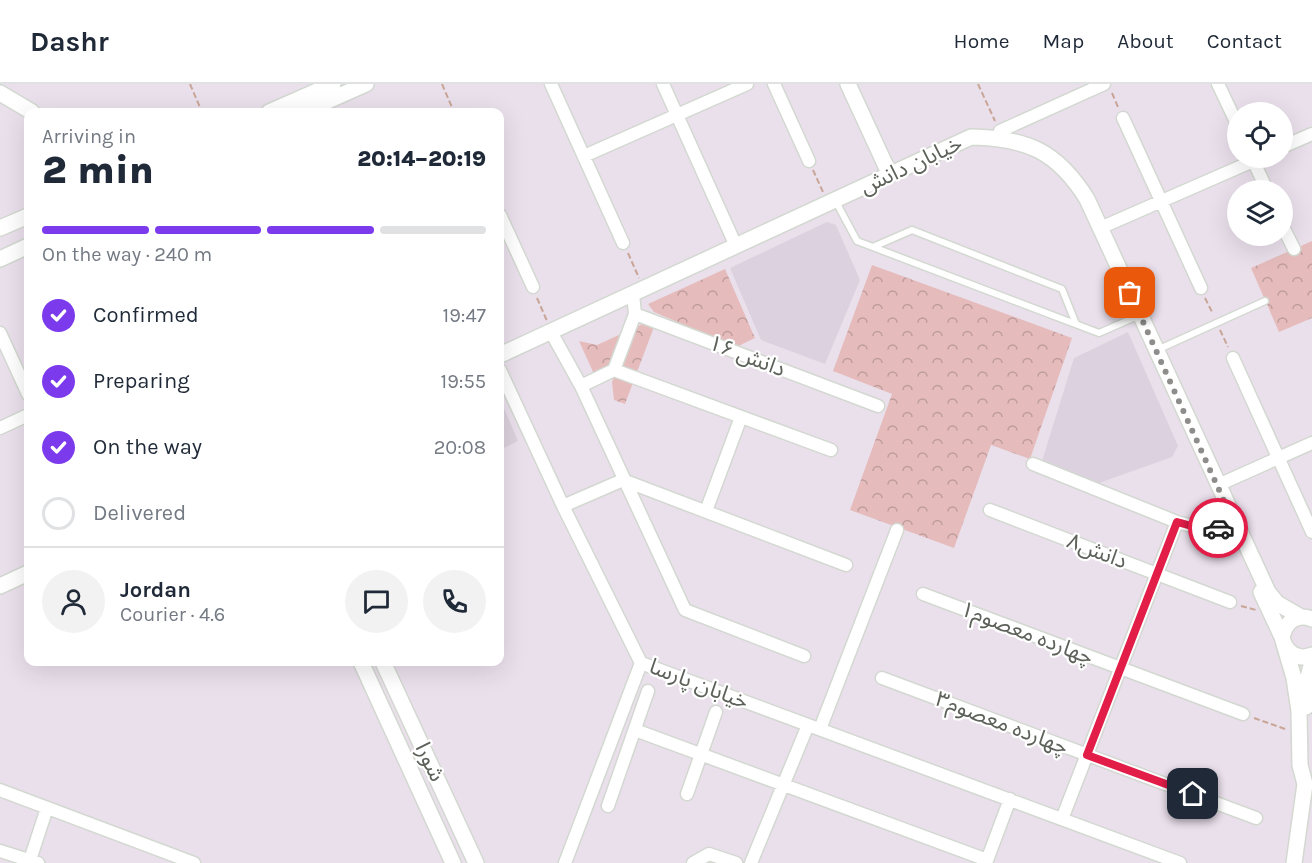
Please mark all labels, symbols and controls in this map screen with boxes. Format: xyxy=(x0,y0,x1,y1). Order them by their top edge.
text: Dashr xyxy=(30,25,109,58)
text: Home xyxy=(954,29,1010,53)
text: Map xyxy=(1043,29,1084,53)
text: About xyxy=(1117,29,1174,53)
text: Contact xyxy=(1207,29,1282,53)
map controls xyxy=(1227,102,1293,246)
button: locate xyxy=(1227,102,1293,168)
text: Arriving in xyxy=(42,125,136,148)
street label: خیابان دانش xyxy=(856,130,966,200)
text: 20:14–20:19 xyxy=(357,146,486,172)
text: 2 min xyxy=(42,147,154,193)
button: layers xyxy=(1227,180,1293,246)
text: On the way · 240 m xyxy=(42,243,212,266)
pin xyxy=(1104,267,1155,318)
icon: bag xyxy=(1113,276,1146,309)
icon: check xyxy=(42,299,75,332)
text: Confirmed xyxy=(93,302,199,328)
text: 19:47 xyxy=(443,304,486,327)
street label: دانش ۱۶ xyxy=(705,330,789,382)
icon: check xyxy=(42,365,75,398)
text: Preparing xyxy=(93,368,190,394)
text: 19:55 xyxy=(441,370,486,393)
icon: check xyxy=(42,431,75,464)
text: On the way xyxy=(93,434,202,460)
text: 20:08 xyxy=(434,436,486,459)
courier xyxy=(1188,498,1248,558)
text: Delivered xyxy=(93,500,186,526)
icon: car xyxy=(1202,512,1235,545)
street label: دانش۸ xyxy=(1063,528,1131,574)
button: person xyxy=(42,570,105,633)
button: chat xyxy=(345,570,408,633)
button: phone xyxy=(423,570,486,633)
text: Jordan xyxy=(120,577,191,603)
street label: چهارده معصوم۱ xyxy=(956,596,1097,673)
text: Courier · 4.6 xyxy=(120,603,225,626)
street label: خیابان پارسا xyxy=(645,653,752,716)
street label: چهارده معصوم۳ xyxy=(931,686,1072,763)
street label: شورا xyxy=(410,738,450,786)
pin xyxy=(1167,768,1218,819)
icon: home xyxy=(1176,777,1209,810)

